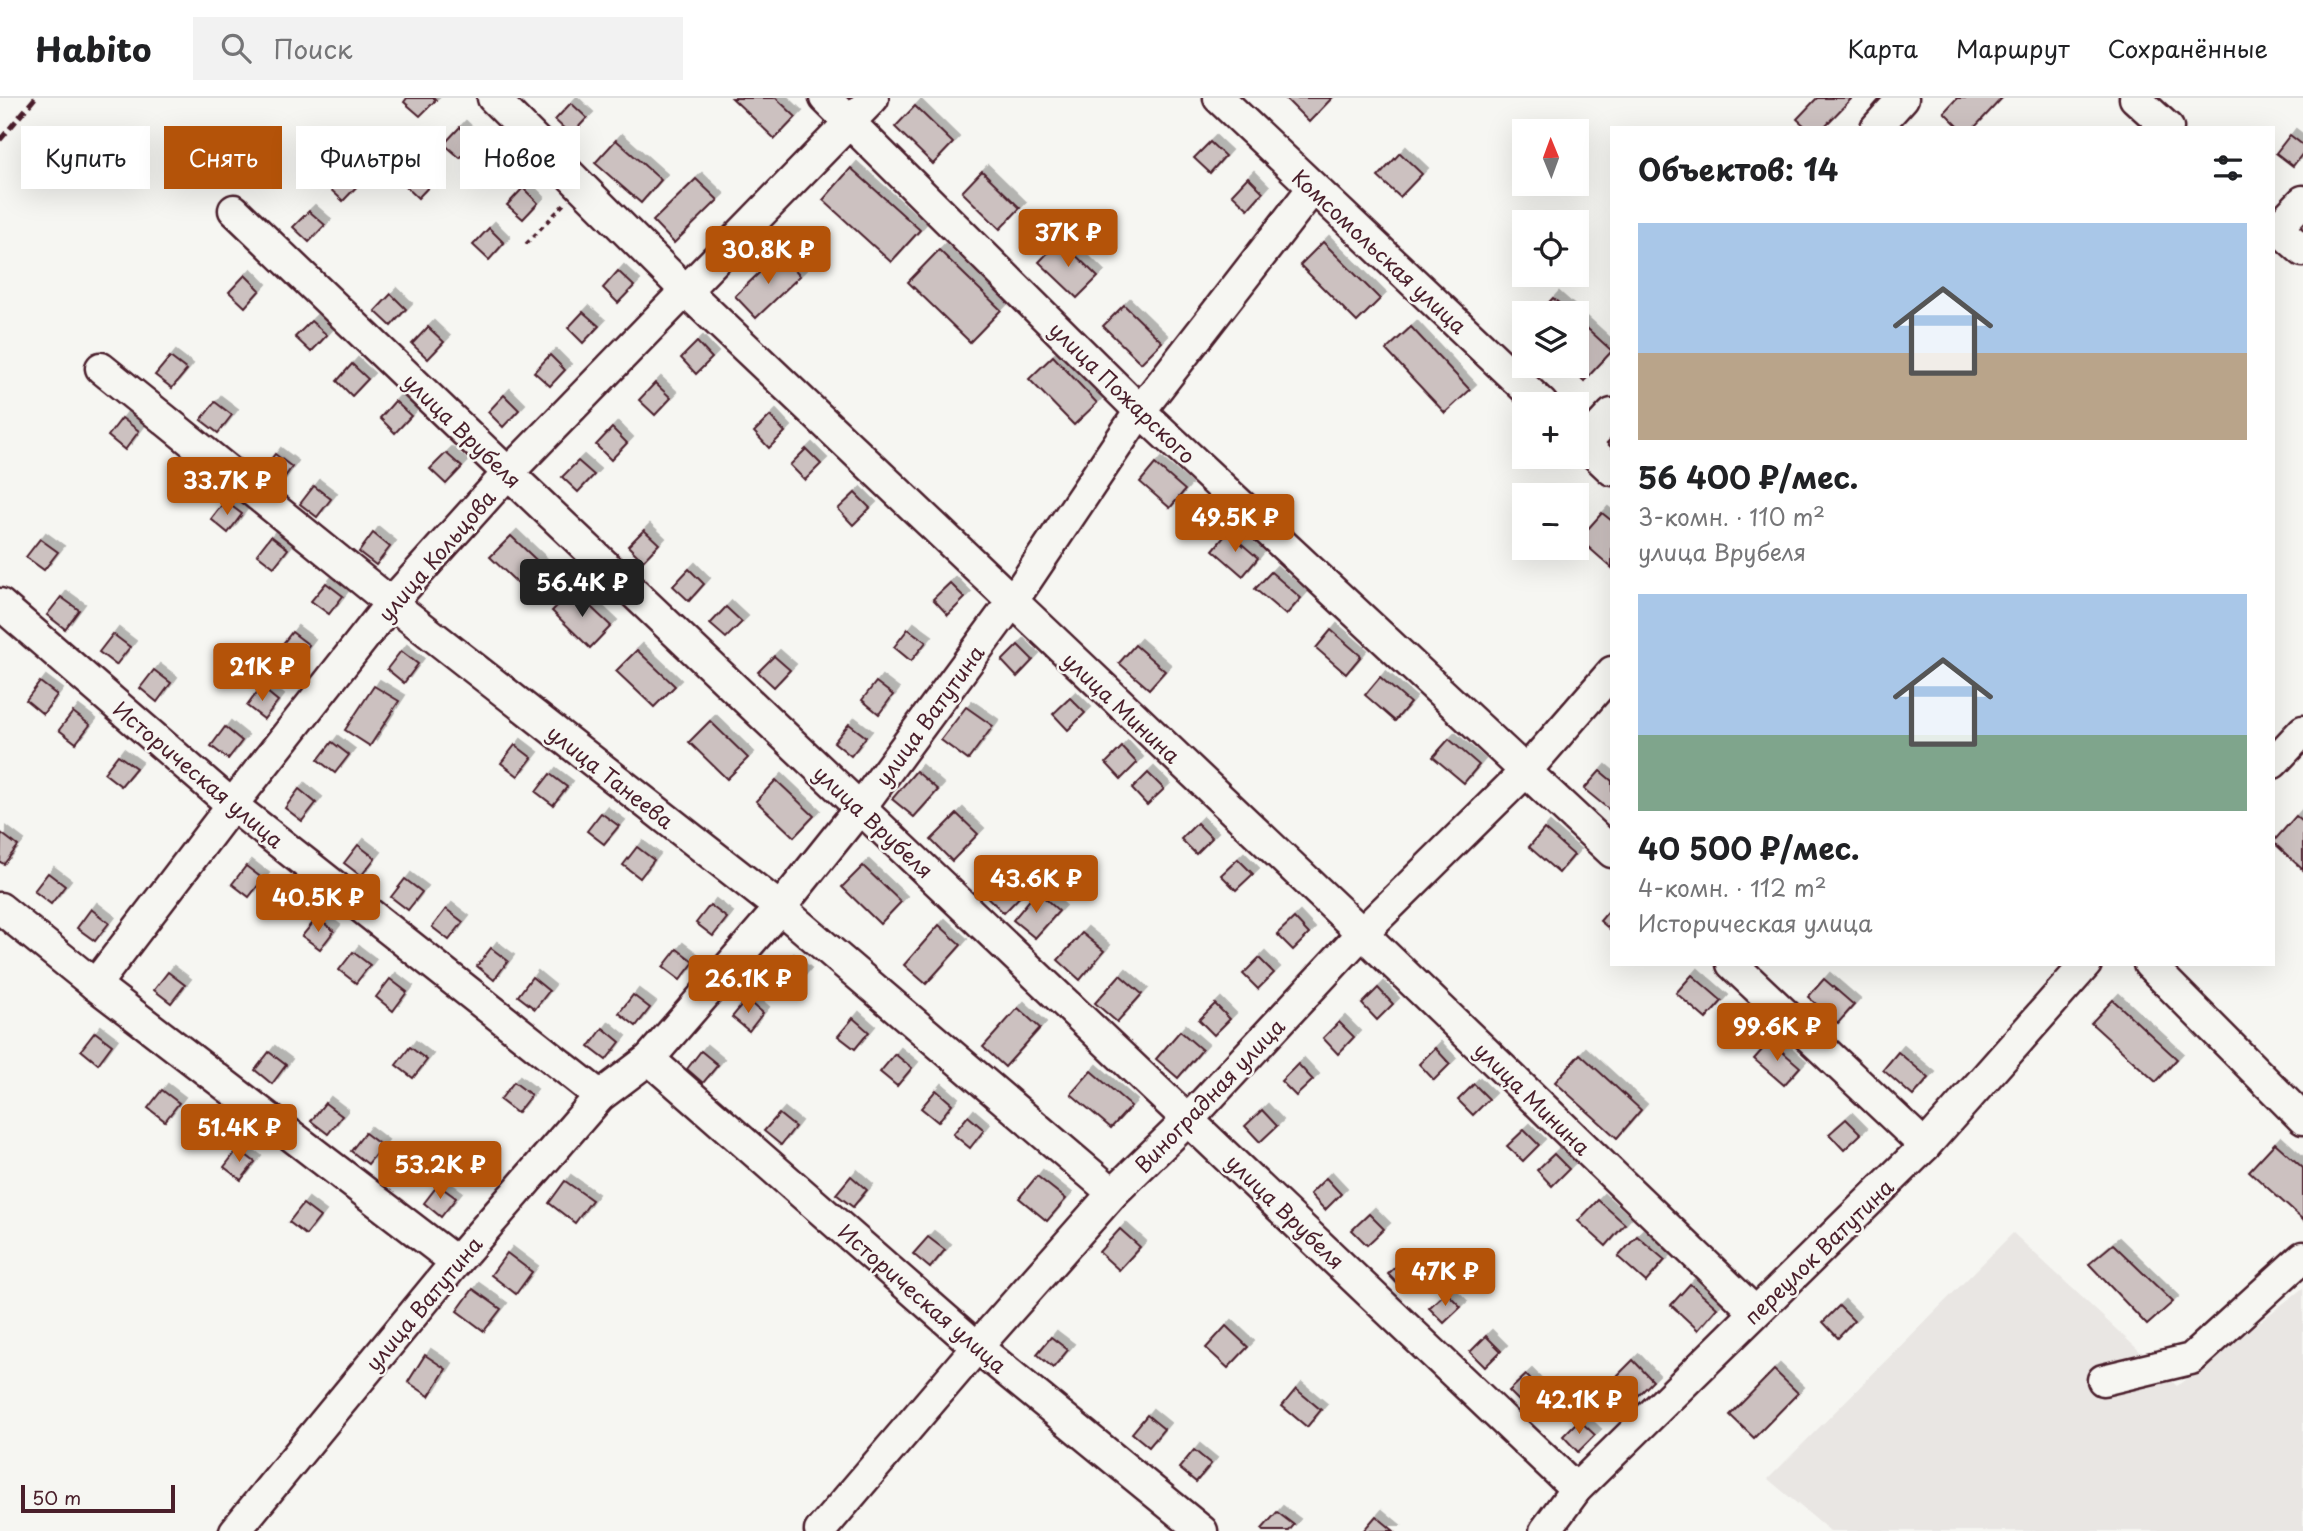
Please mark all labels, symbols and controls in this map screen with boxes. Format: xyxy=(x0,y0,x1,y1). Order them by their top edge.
search box xyxy=(193,17,683,80)
text: Habito xyxy=(35,23,151,73)
icon: search xyxy=(217,29,255,67)
text: Поиск xyxy=(273,29,352,68)
text: Карта xyxy=(1847,30,1918,66)
text: Маршрут xyxy=(1956,30,2070,66)
text: Сохранённые xyxy=(2108,30,2268,66)
north arrow xyxy=(1512,119,1589,196)
map controls xyxy=(1512,119,1589,560)
chip: Купить xyxy=(21,126,150,189)
chip: Снять xyxy=(164,126,282,189)
chip: Фильтры xyxy=(296,126,446,189)
chip: Новое xyxy=(460,126,580,189)
text: Объектов: 14 xyxy=(1638,146,1838,191)
icon: filters xyxy=(2209,149,2247,187)
street label: Комсомольская улица xyxy=(1285,161,1475,341)
pin: 37K ₽ xyxy=(1019,209,1117,269)
button: locate xyxy=(1512,210,1589,287)
text: 37K ₽ xyxy=(1035,214,1101,249)
pin: 30.8K ₽ xyxy=(703,226,833,286)
text: 30.8K ₽ xyxy=(722,231,814,266)
icon: home xyxy=(1880,268,2006,394)
button: layers xyxy=(1512,301,1589,378)
street label: улица Пожарского xyxy=(1043,314,1203,470)
street label: улица Врубеля xyxy=(397,365,529,495)
button: + xyxy=(1512,392,1589,469)
text: 56 400 ₽/мес. xyxy=(1638,454,1858,499)
pin: 33.7K ₽ xyxy=(162,458,292,517)
text: 33.7K ₽ xyxy=(183,462,271,497)
street label: улица Кольцова xyxy=(370,482,502,628)
button: − xyxy=(1512,483,1589,560)
pin: 49.5K ₽ xyxy=(1170,494,1300,554)
text: 49.5K ₽ xyxy=(1191,499,1279,534)
text: 3-комн. · 110 m² xyxy=(1638,499,1825,534)
text: улица Врубеля xyxy=(1638,534,1806,569)
pin: 56.4K ₽ xyxy=(517,560,647,619)
text: 56.4K ₽ xyxy=(536,564,628,599)
street label: улица Ватутина xyxy=(867,637,992,792)
icon: home xyxy=(1880,639,2006,765)
pin: 21K ₽ xyxy=(213,644,311,703)
street label: улица Минина xyxy=(1056,644,1189,771)
text: 21K ₽ xyxy=(229,648,295,683)
street label: Историческая улица xyxy=(107,693,292,856)
street label: улица Танеева xyxy=(541,716,681,836)
street label: улица Врубеля xyxy=(807,757,941,885)
text: 40 500 ₽/мес. xyxy=(1638,825,1860,870)
pin: 43.6K ₽ xyxy=(971,856,1101,915)
text: 43.6K ₽ xyxy=(990,860,1082,895)
text: 4-комн. · 112 m² xyxy=(1638,870,1827,905)
pin: 40.5K ₽ xyxy=(253,874,383,934)
text: 40.5K ₽ xyxy=(272,879,364,914)
text: Историческая улица xyxy=(1638,905,1872,940)
pin: 26.1K ₽ xyxy=(683,956,813,1015)
text: 26.1K ₽ xyxy=(705,960,791,995)
pin: 99.6K ₽ xyxy=(1712,1004,1842,1063)
text: 99.6K ₽ xyxy=(1733,1008,1821,1043)
street label: Виноградная улица xyxy=(1126,1010,1292,1180)
street label: улица Минина xyxy=(1468,1034,1599,1162)
pin: 51.4K ₽ xyxy=(174,1104,304,1164)
text: 51.4K ₽ xyxy=(197,1109,281,1144)
pin: 53.2K ₽ xyxy=(375,1142,505,1201)
text: 53.2K ₽ xyxy=(394,1146,486,1181)
street label: улица Врубеля xyxy=(1220,1146,1352,1276)
street label: переулок Ватутина xyxy=(1736,1170,1901,1331)
street label: Историческая улица xyxy=(832,1216,1015,1381)
street label: улица Ватутина xyxy=(357,1228,490,1377)
pin: 47K ₽ xyxy=(1396,1248,1494,1308)
text: 47K ₽ xyxy=(1411,1253,1479,1288)
pin: 42.1K ₽ xyxy=(1514,1376,1644,1436)
text: 42.1K ₽ xyxy=(1536,1381,1622,1416)
scale bar xyxy=(21,1482,175,1514)
text: 50 m xyxy=(32,1483,81,1511)

